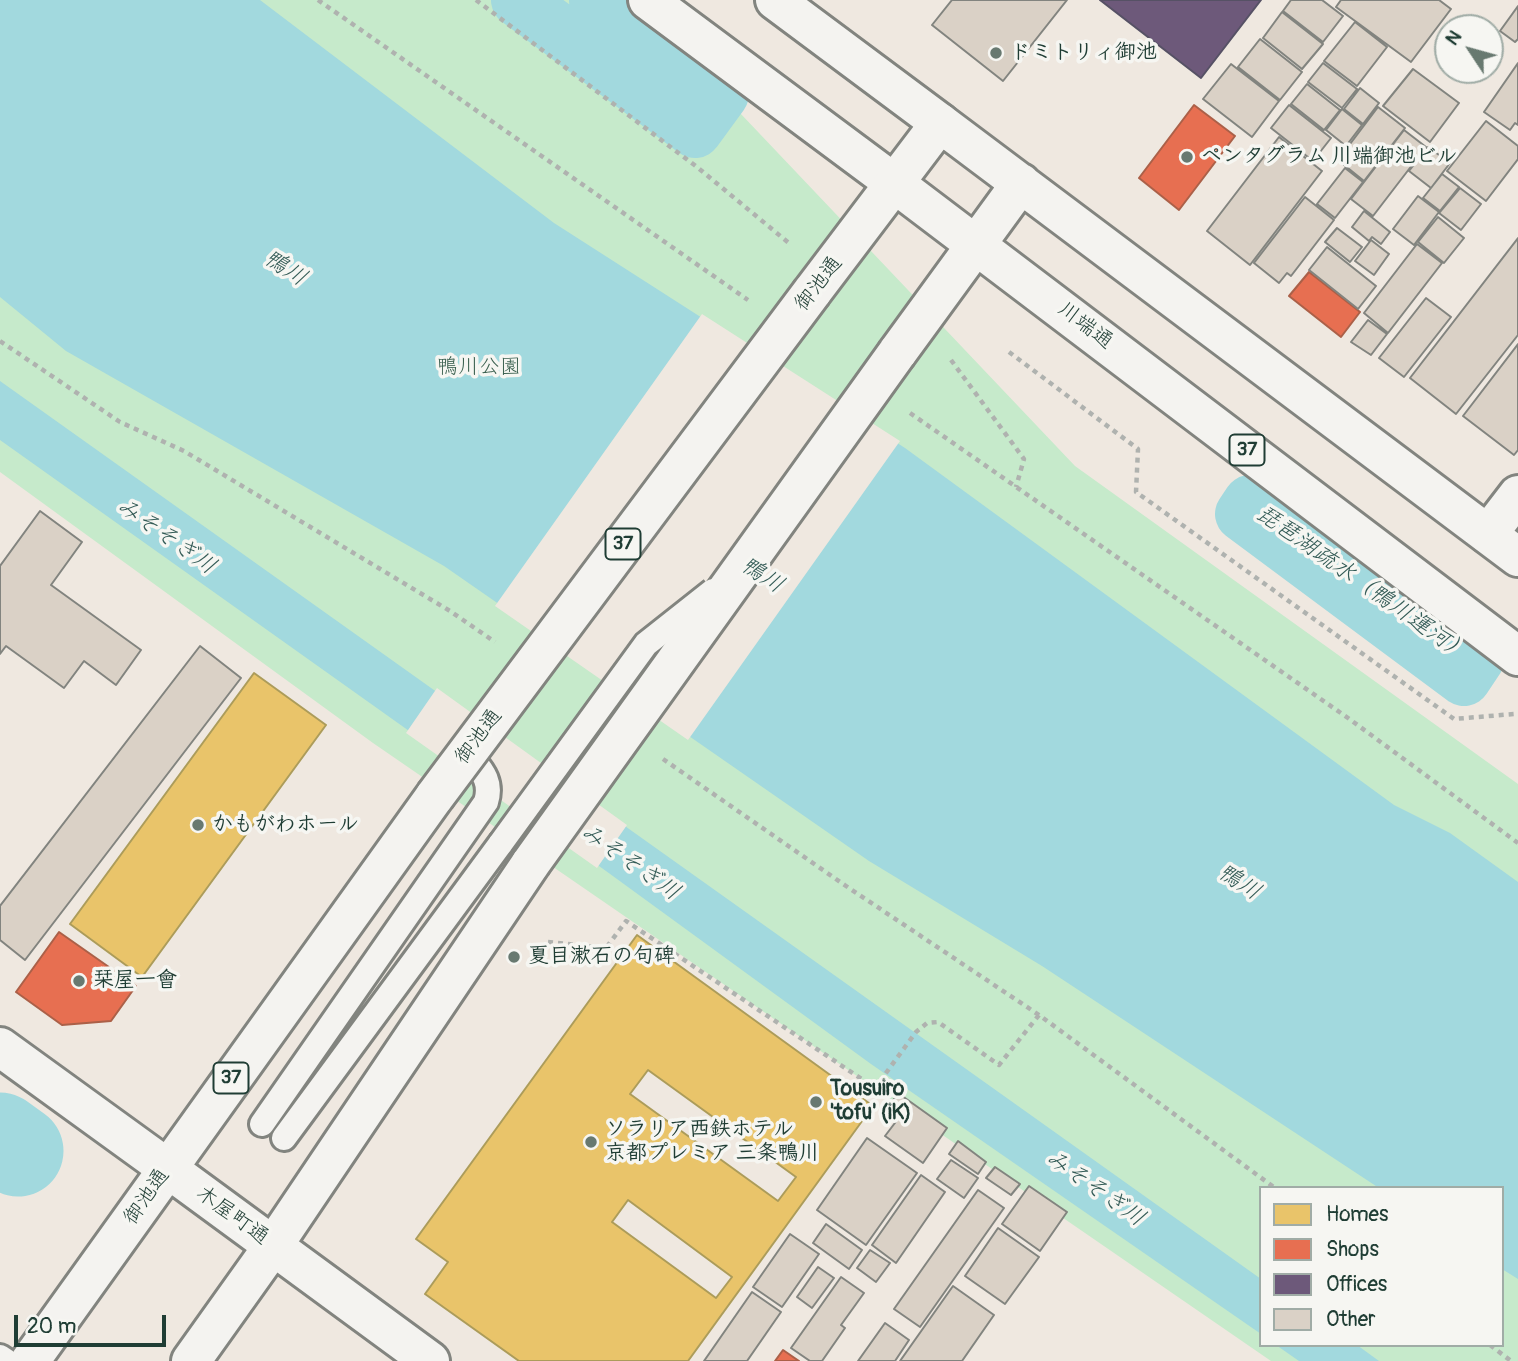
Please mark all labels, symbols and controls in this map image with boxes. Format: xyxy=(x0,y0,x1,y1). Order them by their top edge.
north arrow xyxy=(1434,14,1504,84)
text: N xyxy=(1440,26,1467,50)
place label: ドミトリィ御池 xyxy=(1010,40,1157,66)
marker: ドミトリィ御池 xyxy=(988,45,1004,61)
place label: ペンタグラム 川端御池ビル xyxy=(1201,144,1458,170)
marker: ペンタグラム 川端御池ビル xyxy=(1179,149,1195,165)
water label: 鴨川 xyxy=(258,245,312,293)
street label: 御池通 xyxy=(790,251,848,317)
street label: 川端通 xyxy=(1052,297,1118,355)
park label: 鴨川公園 xyxy=(437,355,521,381)
road number: 37 xyxy=(1230,435,1264,466)
water label: みそそぎ川 xyxy=(111,493,221,581)
water label: 琵琶湖疏水（鴨川運河） xyxy=(1250,500,1474,668)
road number: 37 xyxy=(606,528,640,559)
water label: 鴨川 xyxy=(735,552,789,600)
street label: 御池通 xyxy=(450,704,508,770)
place label: かもがわホール xyxy=(212,812,359,838)
marker: かもがわホール xyxy=(190,817,206,833)
water label: みそそぎ川 xyxy=(575,819,685,907)
water label: 鴨川 xyxy=(1212,859,1266,907)
place label: 夏目漱石の句碑 xyxy=(528,944,675,970)
marker: 夏目漱石の句碑 xyxy=(506,949,522,965)
place label: 栞屋一會 xyxy=(93,968,177,994)
marker: 栞屋一會 xyxy=(71,973,87,989)
road number: 37 xyxy=(214,1062,248,1094)
place label: Tousuiro 'tofu' (iK) xyxy=(830,1077,911,1127)
marker: Tousuiro 'tofu' (iK) xyxy=(808,1094,824,1110)
place label: ソラリア西鉄ホテル 京都プレミア 三条鴨川 xyxy=(605,1117,820,1167)
marker: ソラリア西鉄ホテル 京都プレミア 三条鴨川 xyxy=(583,1134,599,1150)
water label: みそそぎ川 xyxy=(1040,1145,1150,1233)
street label: 御池通 xyxy=(119,1164,175,1230)
street label: 木屋町通 xyxy=(191,1181,273,1251)
legend xyxy=(1259,1186,1504,1347)
text: Homes xyxy=(1326,1201,1388,1228)
text: Shops xyxy=(1326,1236,1379,1263)
text: Offices xyxy=(1326,1271,1387,1298)
scale bar xyxy=(18,1302,170,1346)
text: Other xyxy=(1326,1306,1376,1333)
text: 20 m xyxy=(27,1313,76,1340)

